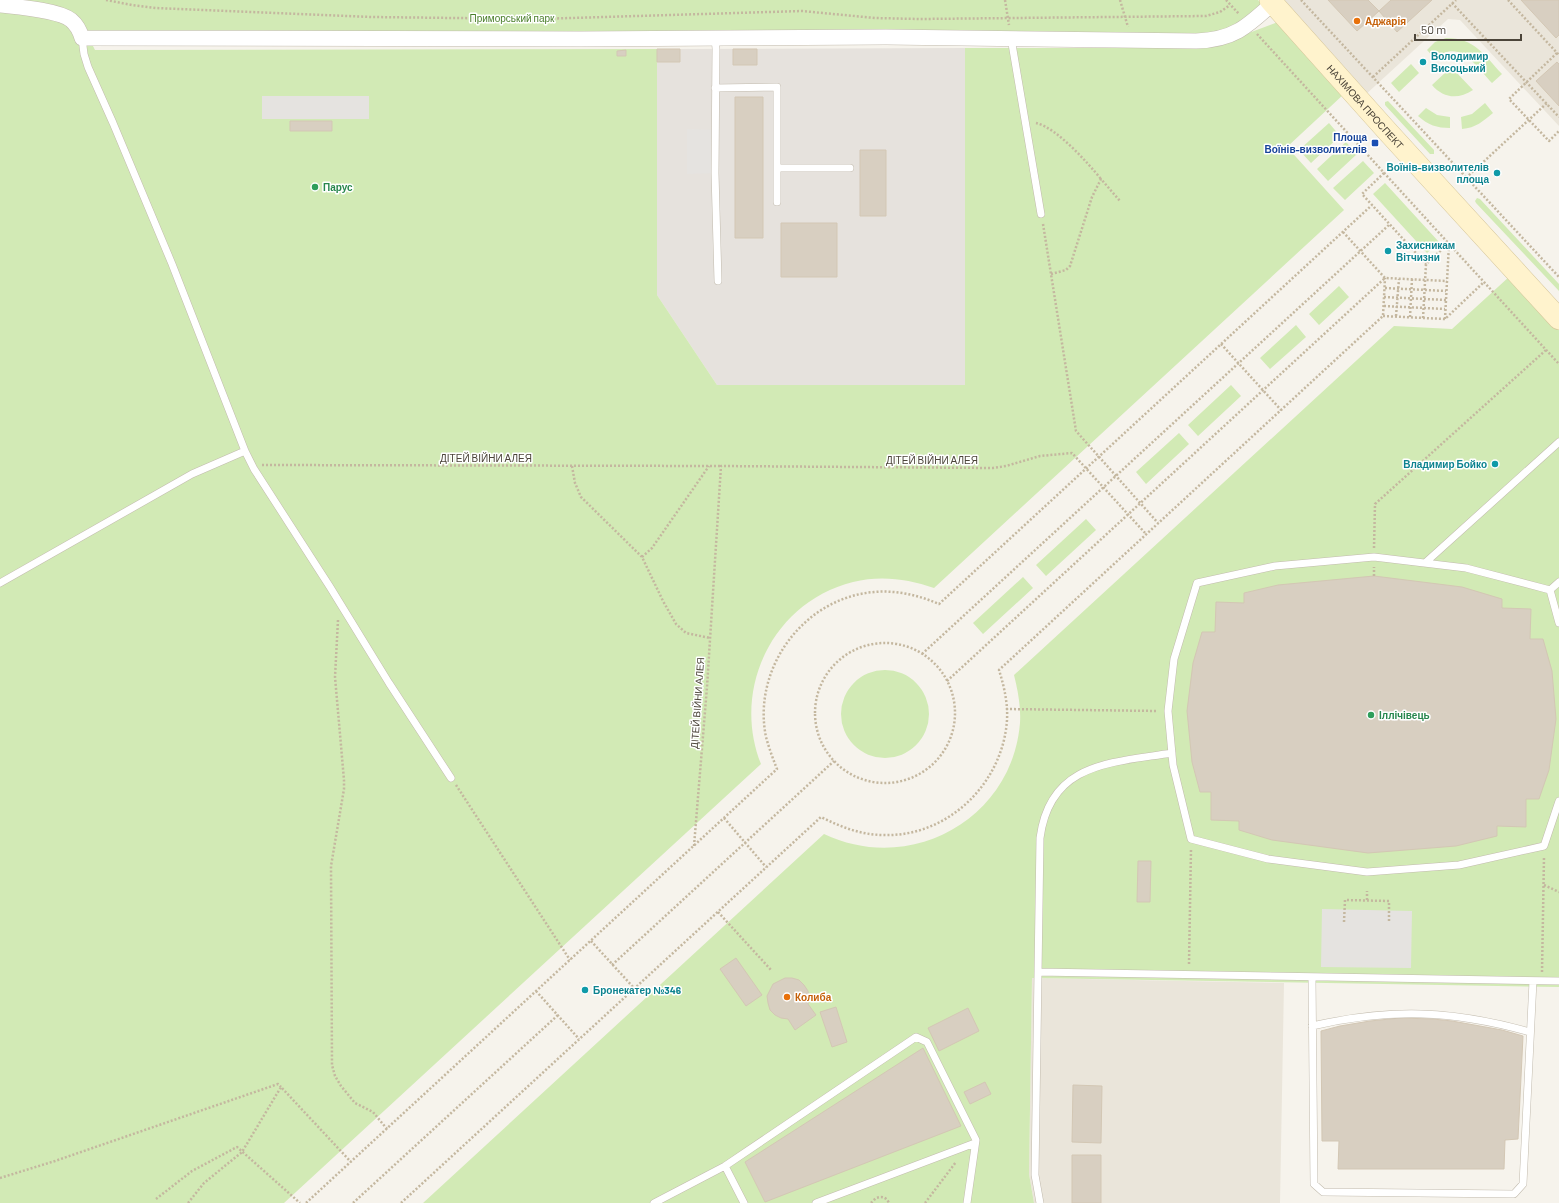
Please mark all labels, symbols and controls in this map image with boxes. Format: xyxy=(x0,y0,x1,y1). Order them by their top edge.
park label: Приморський парк xyxy=(469,12,555,24)
place label: Аджарія xyxy=(1365,15,1406,27)
marker: Аджарія xyxy=(1352,16,1362,26)
scale bar xyxy=(1415,16,1521,42)
text: 50 m xyxy=(1421,22,1446,36)
place label: Володимир Висоцький xyxy=(1431,50,1488,74)
marker: Володимир Висоцький xyxy=(1418,57,1428,67)
street label: НАХІМОВА ПРОСПЕКТ xyxy=(1325,62,1406,151)
place label: Площа Воїнів-визволителів xyxy=(1264,131,1367,155)
marker: Площа Воїнів-визволителів xyxy=(1370,138,1380,148)
place label: Воїнів-визволителів площа xyxy=(1386,161,1489,185)
marker: Воїнів-визволителів площа xyxy=(1492,168,1502,178)
place label: Парус xyxy=(323,181,353,193)
marker: Парус xyxy=(310,182,320,192)
place label: Захисникам Вітчизни xyxy=(1396,239,1455,263)
marker: Захисникам Вітчизни xyxy=(1383,246,1393,256)
street label: ДІТЕЙ ВІЙНИ АЛЕЯ xyxy=(440,452,532,464)
street label: ДІТЕЙ ВІЙНИ АЛЕЯ xyxy=(886,454,978,466)
place label: Владимир Бойко xyxy=(1403,458,1487,470)
marker: Владимир Бойко xyxy=(1490,459,1500,469)
street label: ДІТЕЙ ВІЙНИ АЛЕЯ xyxy=(688,657,706,749)
place label: Іллічівець xyxy=(1379,709,1430,721)
marker: Іллічівець xyxy=(1366,710,1376,720)
place label: Бронекатер №346 xyxy=(593,984,682,996)
marker: Бронекатер №346 xyxy=(580,985,590,995)
place label: Колиба xyxy=(795,991,832,1003)
marker: Колиба xyxy=(782,992,792,1002)

